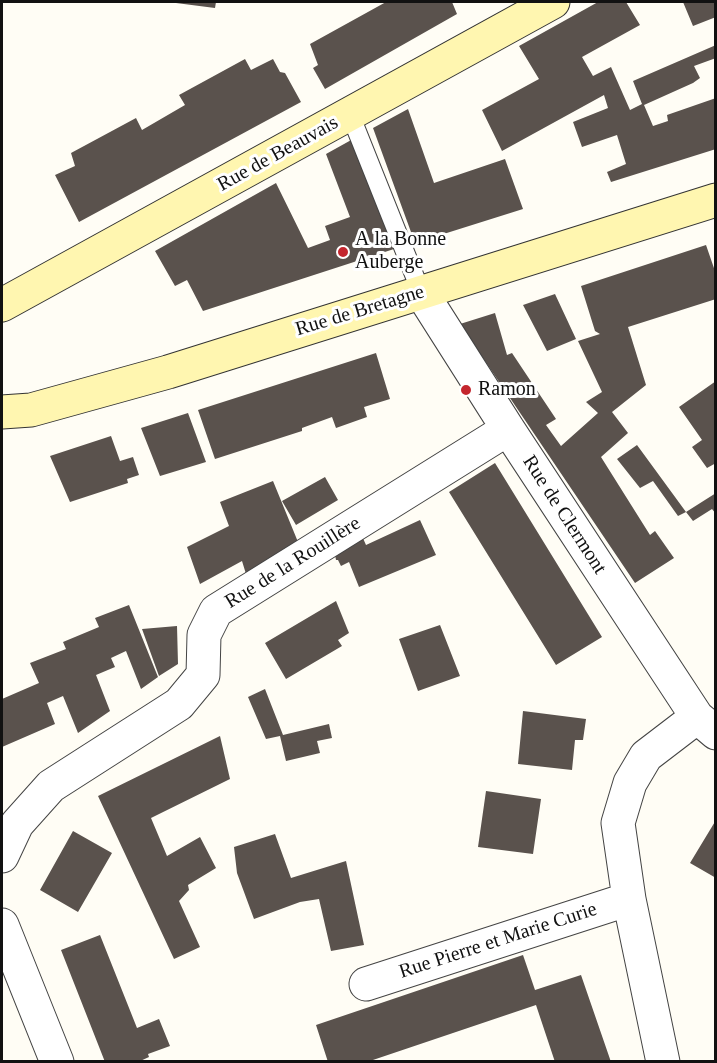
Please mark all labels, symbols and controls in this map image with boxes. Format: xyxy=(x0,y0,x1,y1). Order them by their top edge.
street label: Rue de Beauvais xyxy=(213,111,343,197)
place label: A la Bonne Auberge xyxy=(355,228,446,275)
marker: A la Bonne Auberge xyxy=(336,245,350,259)
street label: Rue de Bretagne xyxy=(293,280,427,342)
place label: Ramon xyxy=(478,378,536,402)
marker: Ramon xyxy=(459,383,473,397)
street label: Rue de Clermont xyxy=(517,451,611,579)
street label: Rue de la Rouillère xyxy=(221,512,365,614)
street label: Rue Pierre et Marie Curie xyxy=(396,898,600,984)

